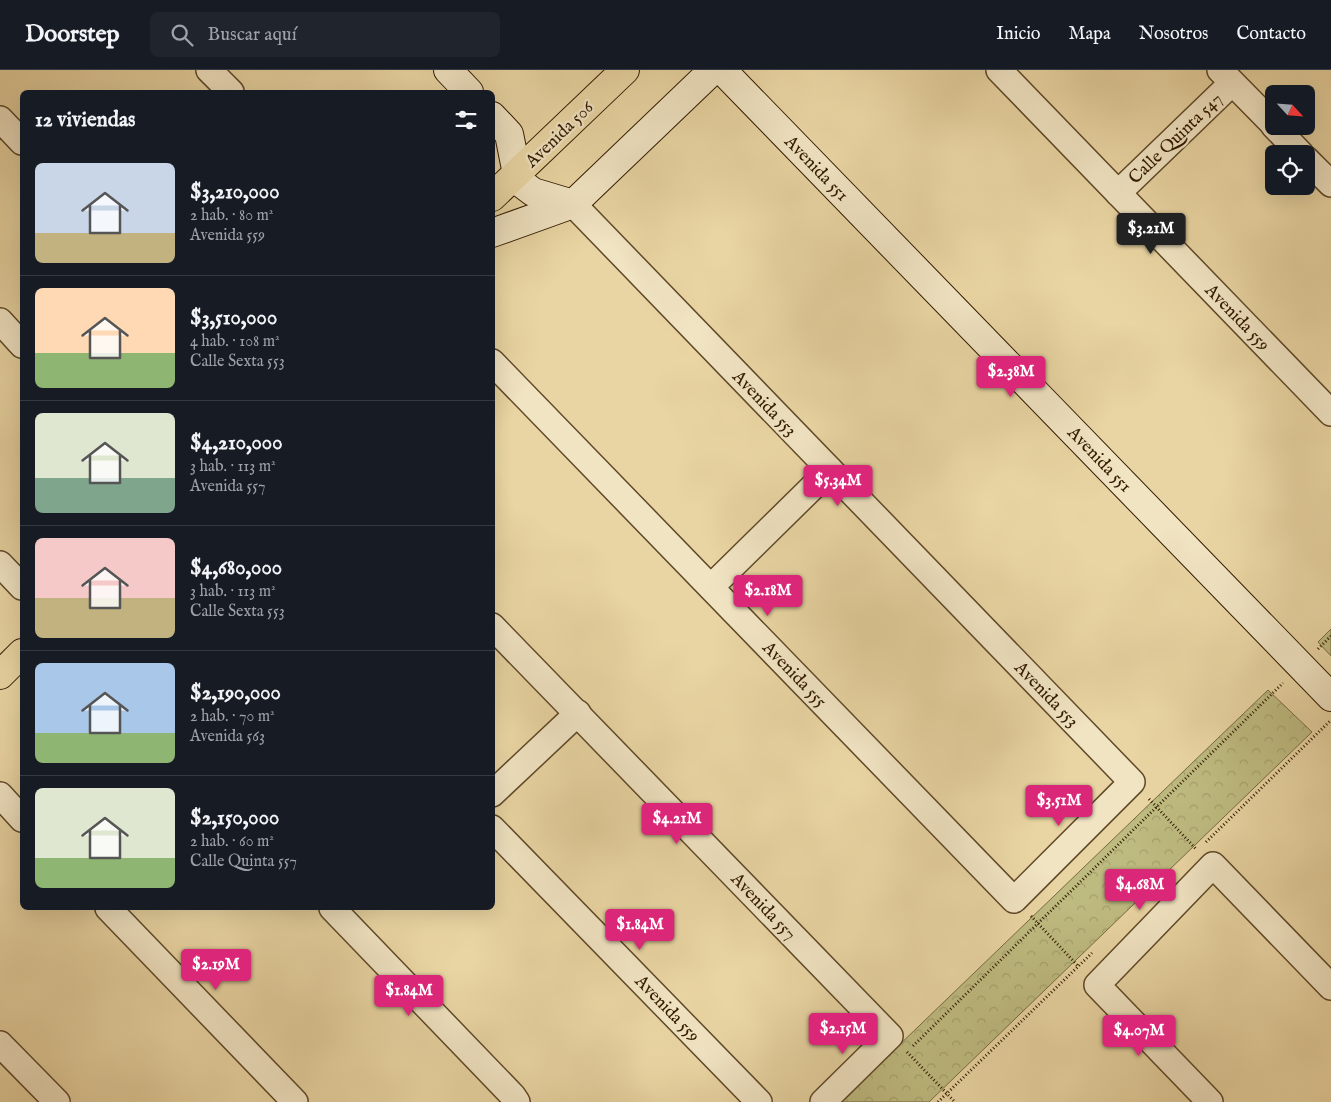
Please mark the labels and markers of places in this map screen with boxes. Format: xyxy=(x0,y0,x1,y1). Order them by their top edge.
pin: $3.21M xyxy=(1110,212,1192,255)
pin: $2.38M xyxy=(970,356,1052,398)
pin: $5.34M xyxy=(797,464,879,507)
pin: $2.18M xyxy=(727,574,809,617)
pin: $3.51M xyxy=(1018,784,1100,827)
pin: $4.21M xyxy=(636,802,718,845)
pin: $4.68M xyxy=(1099,868,1181,911)
pin: $1.84M xyxy=(599,908,681,951)
pin: $2.19M xyxy=(175,948,257,991)
pin: $1.84M xyxy=(368,974,450,1017)
pin: $2.15M xyxy=(802,1012,884,1055)
pin: $4.07M xyxy=(1098,1014,1180,1057)

